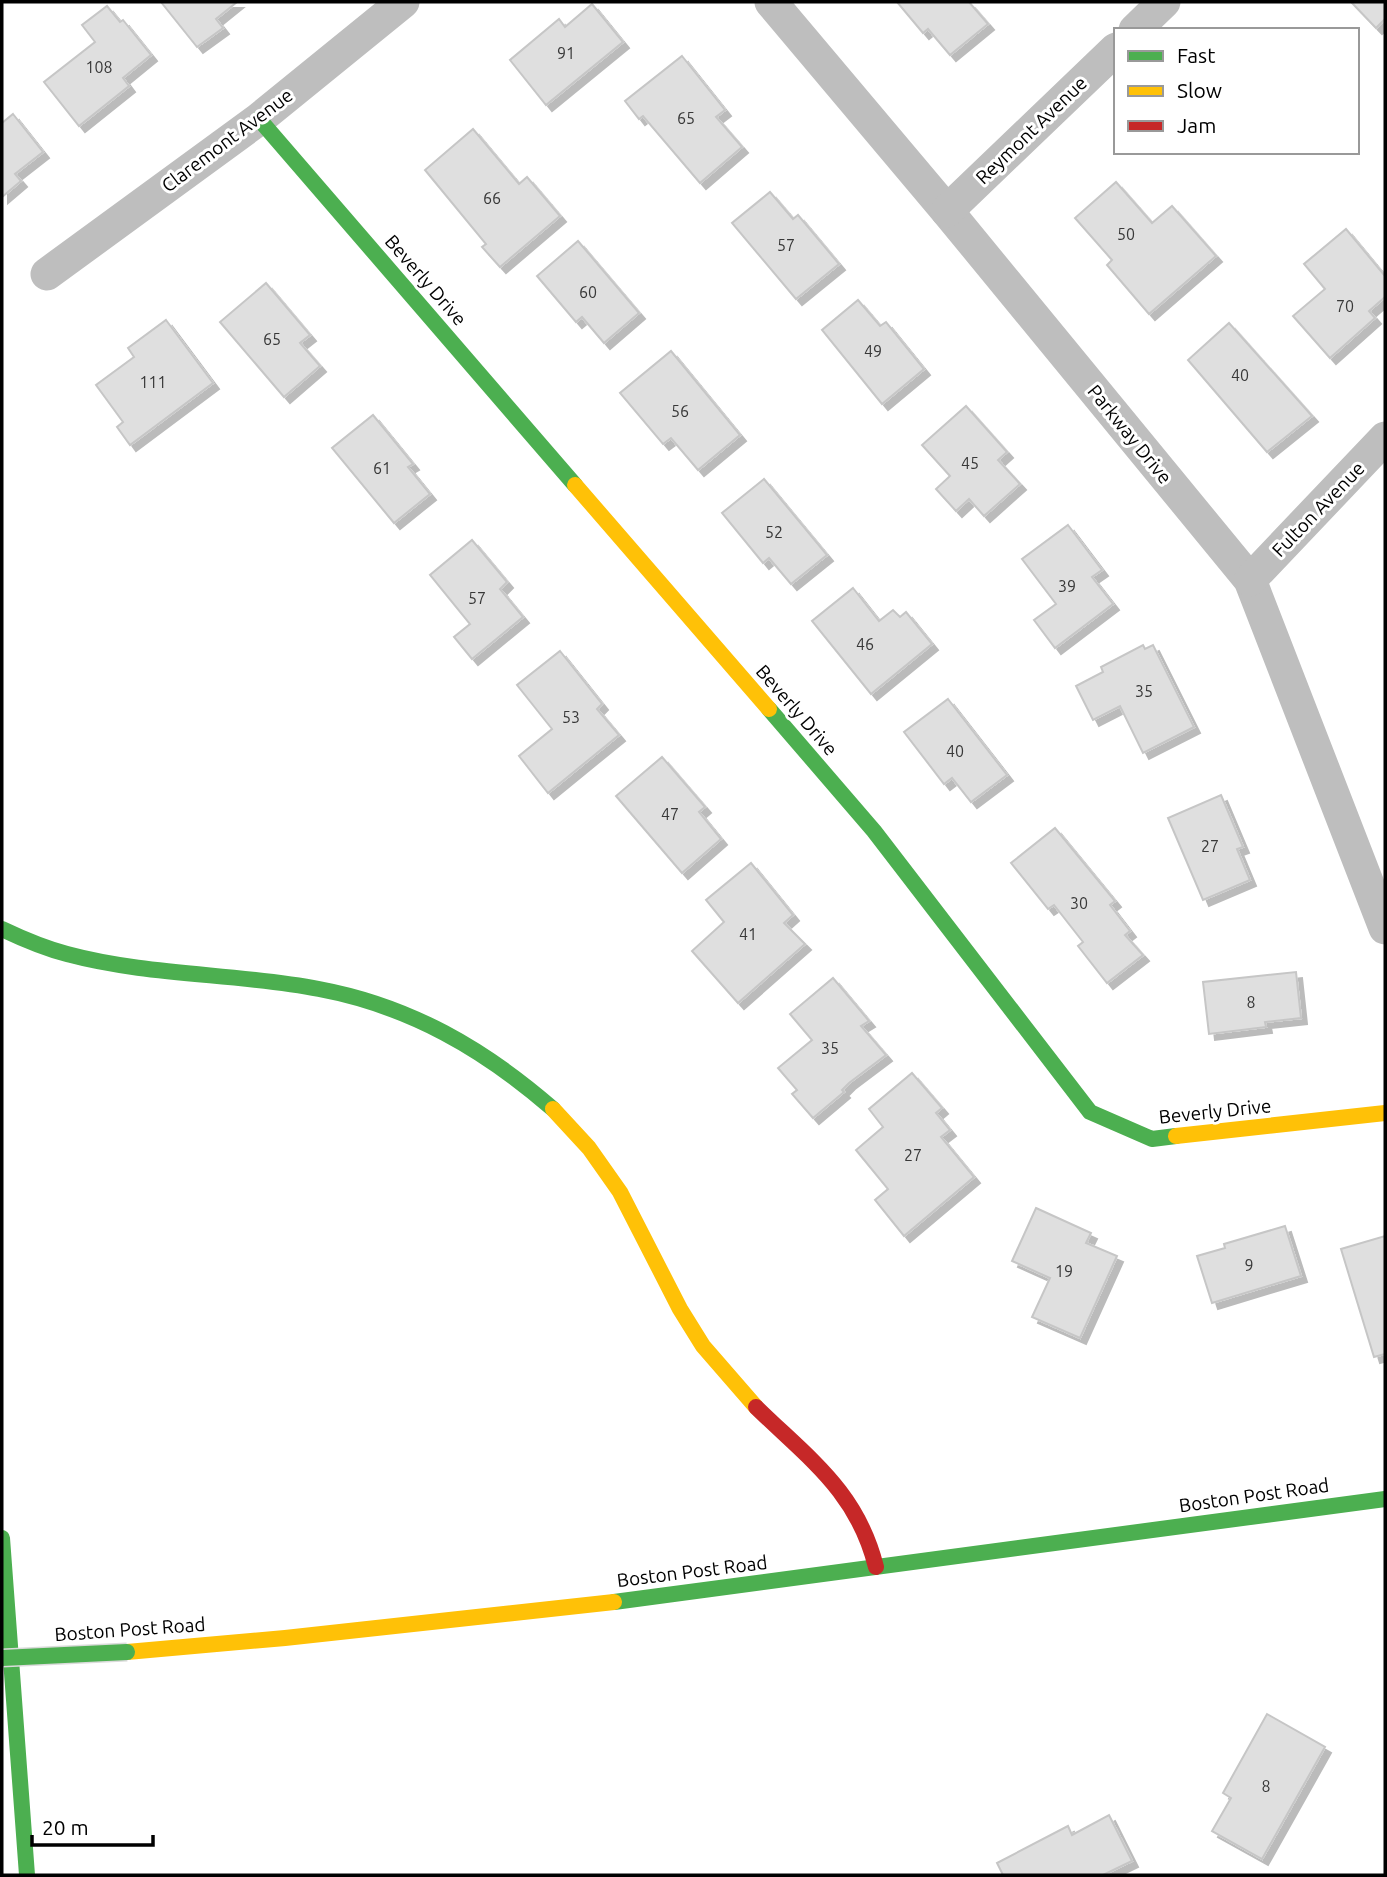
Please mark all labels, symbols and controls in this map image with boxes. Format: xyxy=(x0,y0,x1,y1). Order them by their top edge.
legend xyxy=(1114,28,1359,154)
text: Fast xyxy=(1177,43,1215,67)
house number: 91 xyxy=(557,44,575,62)
house number: 108 xyxy=(85,58,113,76)
street label: Reymont Avenue xyxy=(971,72,1091,188)
text: Slow xyxy=(1177,78,1222,102)
street label: Claremont Avenue xyxy=(157,84,297,196)
house number: 65 xyxy=(677,109,695,127)
text: Jam xyxy=(1177,113,1216,137)
house number: 66 xyxy=(483,189,501,207)
house number: 50 xyxy=(1117,225,1135,243)
street label: Beverly Drive xyxy=(381,230,471,330)
house number: 57 xyxy=(777,236,795,254)
house number: 60 xyxy=(579,283,597,301)
house number: 70 xyxy=(1336,297,1354,315)
house number: 65 xyxy=(263,330,281,348)
house number: 49 xyxy=(864,342,882,360)
house number: 40 xyxy=(1231,366,1249,384)
house number: 111 xyxy=(139,373,167,391)
street label: Parkway Drive xyxy=(1083,380,1177,488)
house number: 56 xyxy=(671,402,689,420)
house number: 45 xyxy=(961,454,979,472)
street label: Fulton Avenue xyxy=(1267,457,1369,561)
house number: 61 xyxy=(373,459,391,477)
house number: 52 xyxy=(765,523,783,541)
house number: 39 xyxy=(1058,577,1076,595)
house number: 57 xyxy=(468,589,486,607)
house number: 46 xyxy=(856,635,874,653)
street label: Beverly Drive xyxy=(752,660,842,760)
house number: 35 xyxy=(1135,682,1153,700)
house number: 53 xyxy=(562,708,580,726)
house number: 40 xyxy=(946,742,964,760)
house number: 47 xyxy=(661,805,679,823)
house number: 27 xyxy=(1201,837,1219,855)
house number: 30 xyxy=(1070,894,1088,912)
house number: 41 xyxy=(739,925,757,943)
house number: 8 xyxy=(1246,993,1256,1011)
house number: 35 xyxy=(821,1039,839,1057)
street label: Beverly Drive xyxy=(1158,1094,1272,1128)
house number: 27 xyxy=(904,1146,922,1164)
house number: 9 xyxy=(1244,1256,1254,1274)
house number: 19 xyxy=(1055,1262,1073,1280)
street label: Boston Post Road xyxy=(1178,1474,1330,1516)
street label: Boston Post Road xyxy=(616,1551,768,1591)
street label: Boston Post Road xyxy=(54,1613,206,1645)
house number: 8 xyxy=(1261,1777,1271,1795)
scale bar xyxy=(32,1804,152,1848)
text: 20 m xyxy=(42,1815,89,1839)

